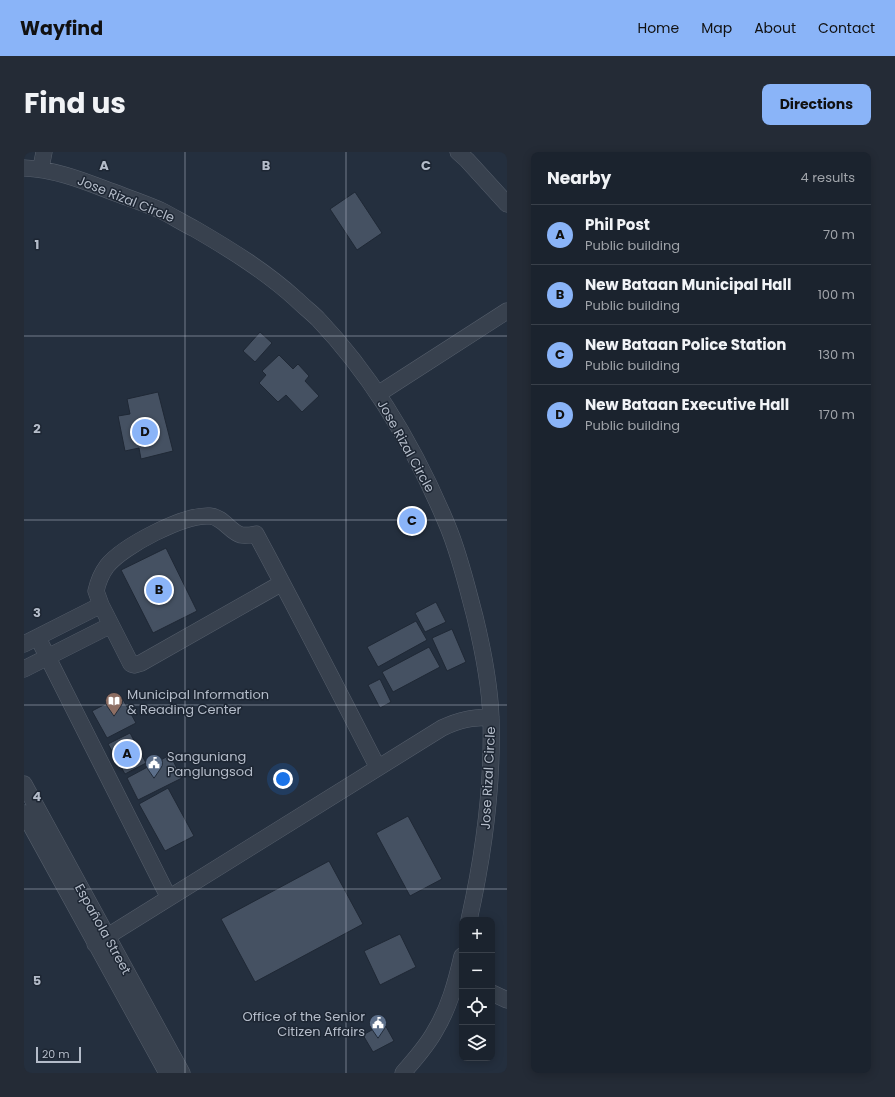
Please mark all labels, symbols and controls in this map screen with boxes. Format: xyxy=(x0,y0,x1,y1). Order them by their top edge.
text: Wayfind xyxy=(20,15,103,42)
text: Home xyxy=(637,18,679,38)
text: Map xyxy=(701,18,732,38)
text: About xyxy=(754,18,796,38)
text: Contact xyxy=(818,18,875,38)
text: Find us xyxy=(24,84,126,123)
button: Directions xyxy=(762,84,871,125)
text: A xyxy=(99,156,109,175)
text: B xyxy=(262,156,271,175)
text: C xyxy=(421,156,431,175)
text: Nearby xyxy=(547,166,611,190)
text: 4 results xyxy=(801,168,855,187)
street label: Jose Rizal Circle xyxy=(75,171,177,227)
text: Phil Post xyxy=(585,214,650,235)
text: A xyxy=(555,225,565,244)
text: 70 m xyxy=(823,225,855,244)
text: 1 xyxy=(35,235,39,254)
text: Public building xyxy=(585,236,680,255)
text: New Bataan Municipal Hall xyxy=(585,274,791,295)
text: B xyxy=(556,285,564,304)
text: 100 m xyxy=(818,285,855,304)
text: Public building xyxy=(585,296,680,315)
text: New Bataan Police Station xyxy=(585,334,786,355)
text: C xyxy=(555,345,565,364)
text: 130 m xyxy=(818,345,855,364)
text: Public building xyxy=(585,356,680,375)
text: New Bataan Executive Hall xyxy=(585,394,789,415)
street label: Jose Rizal Circle xyxy=(373,396,439,496)
text: D xyxy=(555,405,565,424)
text: 170 m xyxy=(819,405,855,424)
text: Public building xyxy=(585,416,680,435)
pin: D xyxy=(132,417,158,447)
text: 2 xyxy=(33,419,41,438)
pin: C xyxy=(399,506,425,536)
pin: B xyxy=(146,575,172,605)
text: 3 xyxy=(33,603,41,622)
place label: Municipal Information & Reading Center xyxy=(127,685,269,719)
library icon: Municipal Information & Reading Center xyxy=(104,691,124,716)
street label: Jose Rizal Circle xyxy=(476,726,500,830)
pin: A xyxy=(114,739,140,769)
place label: Sanguniang Panglungsod xyxy=(167,747,253,781)
public building icon: Sanguniang Panglungsod xyxy=(144,753,164,778)
your location xyxy=(273,769,293,789)
text: 4 xyxy=(33,787,42,806)
street label: Española Street xyxy=(70,880,136,978)
map controls xyxy=(459,917,495,1061)
button: + xyxy=(459,917,495,953)
button: − xyxy=(459,953,495,989)
text: 5 xyxy=(33,971,41,990)
button: locate xyxy=(459,989,495,1025)
place label: Office of the Senior Citizen Affairs xyxy=(243,1007,365,1041)
public building icon: Office of the Senior Citizen Affairs xyxy=(368,1013,388,1038)
button: layers xyxy=(459,1025,495,1061)
scale bar xyxy=(36,1045,81,1064)
text: 20 m xyxy=(42,1046,70,1062)

